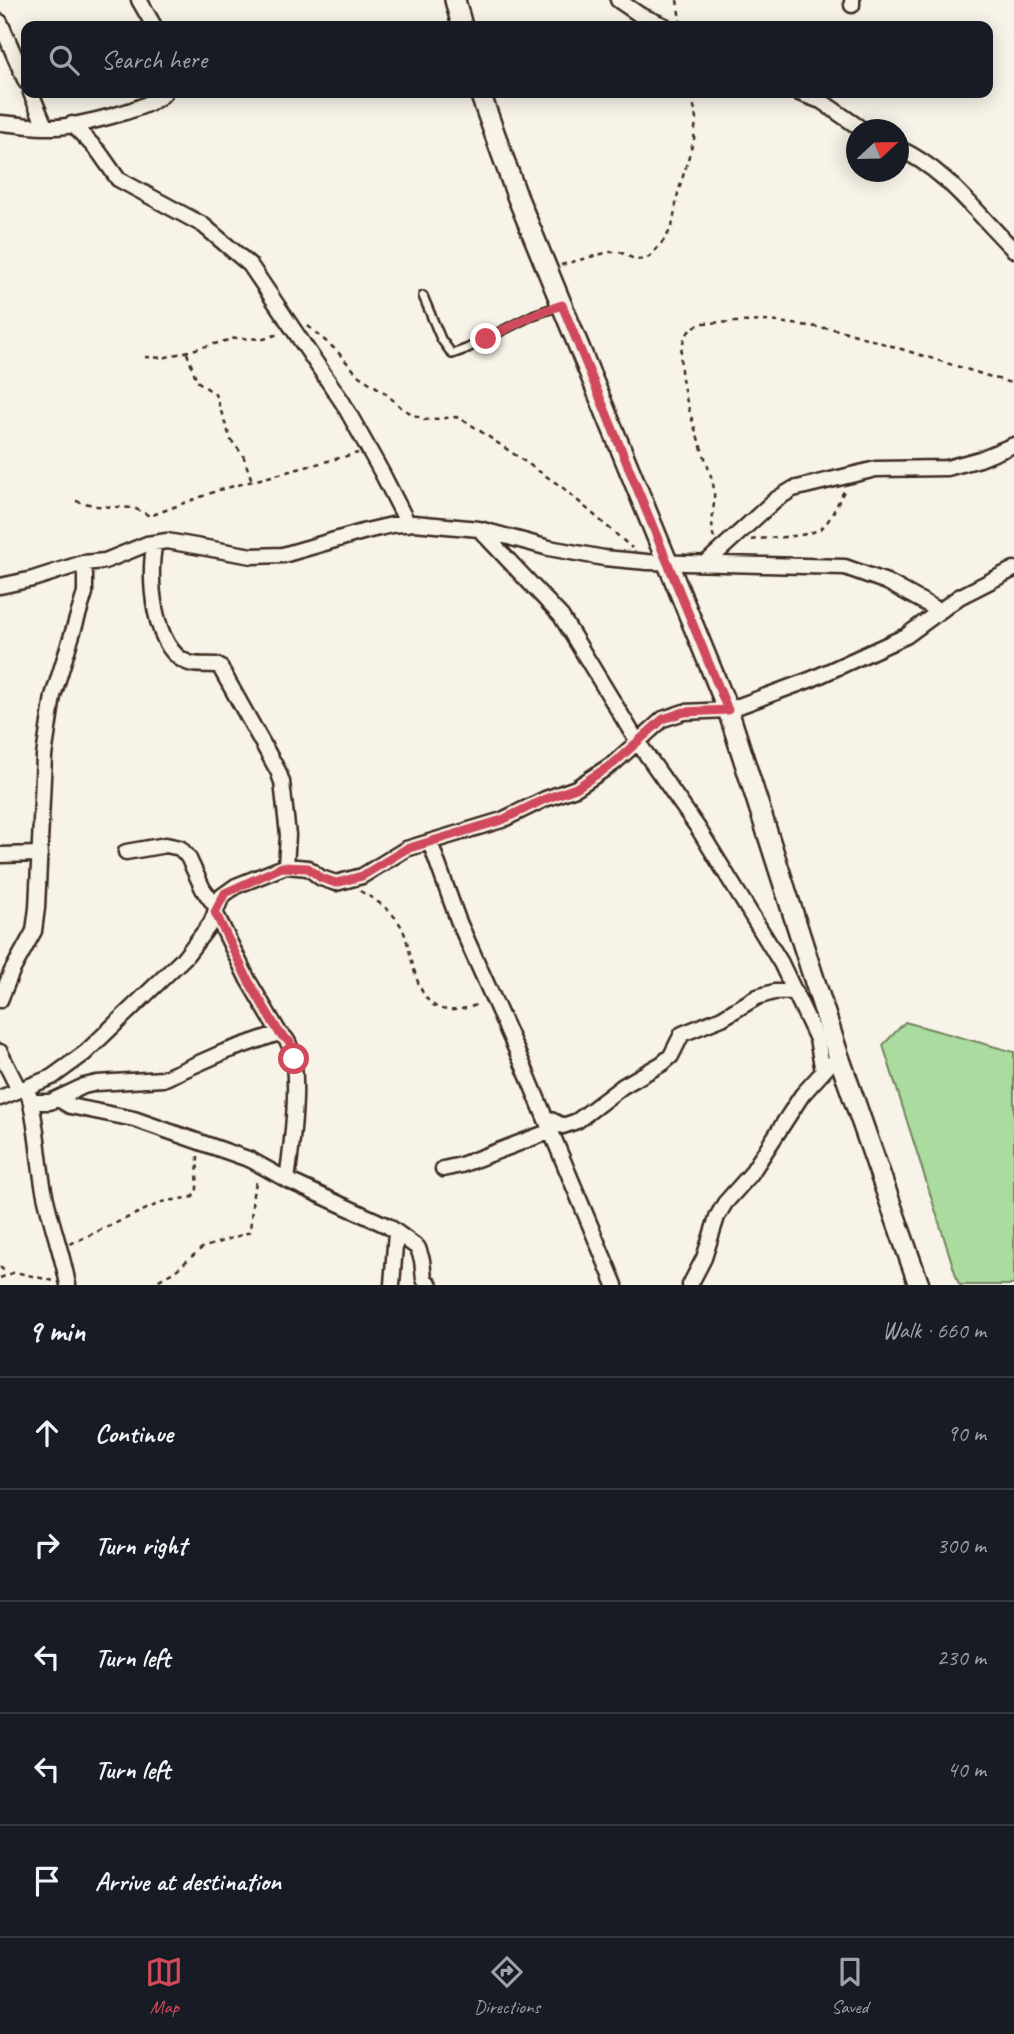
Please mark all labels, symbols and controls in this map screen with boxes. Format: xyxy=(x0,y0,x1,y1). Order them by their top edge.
search box xyxy=(21,21,993,98)
icon: search xyxy=(45,41,83,79)
text: Search here xyxy=(101,43,207,76)
north arrow xyxy=(846,119,909,182)
route end xyxy=(470,323,501,354)
route start xyxy=(278,1043,309,1074)
text: 9 min xyxy=(28,1312,85,1350)
text: Walk · 660 m xyxy=(882,1316,986,1345)
icon: ahead xyxy=(28,1414,66,1452)
text: Continue xyxy=(95,1417,173,1450)
text: 90 m xyxy=(947,1419,986,1448)
icon: right xyxy=(28,1526,66,1564)
text: Turn right xyxy=(95,1529,186,1562)
text: 300 m xyxy=(937,1531,986,1560)
icon: left xyxy=(28,1638,66,1676)
text: Turn left xyxy=(95,1641,170,1674)
text: 230 m xyxy=(937,1643,986,1672)
icon: left xyxy=(28,1750,66,1788)
text: Turn left xyxy=(95,1753,170,1786)
text: 40 m xyxy=(947,1755,986,1784)
icon: arrive xyxy=(28,1862,66,1900)
text: Arrive at destination xyxy=(95,1865,281,1898)
tab: Map xyxy=(145,1953,183,2019)
tab: Directions xyxy=(474,1953,540,2019)
tab: Saved xyxy=(831,1953,869,2019)

